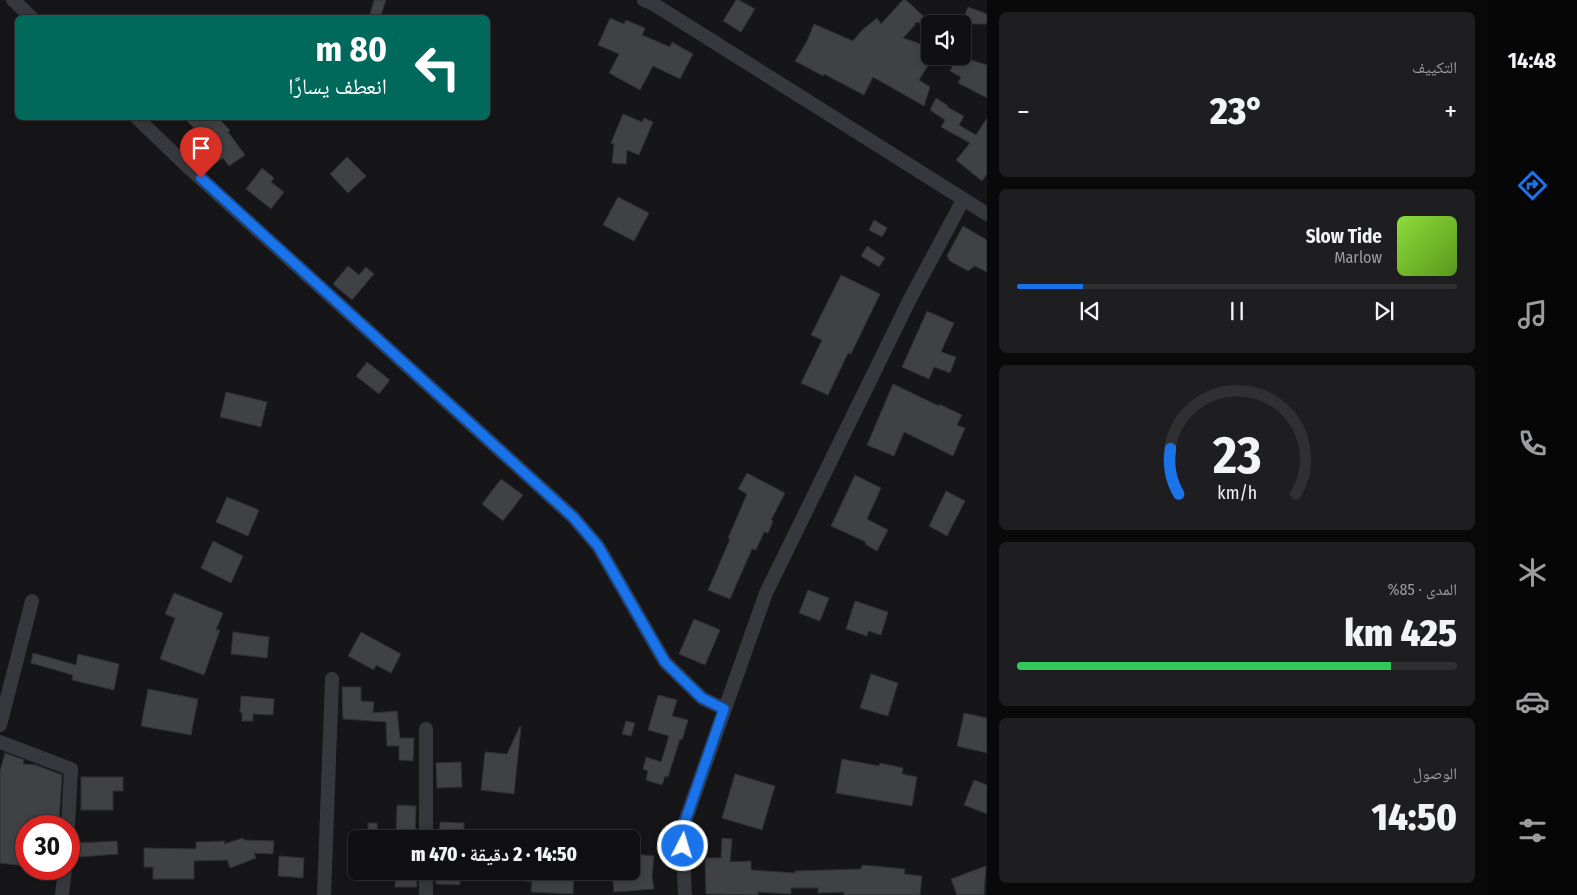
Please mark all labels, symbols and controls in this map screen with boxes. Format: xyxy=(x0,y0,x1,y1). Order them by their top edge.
map controls xyxy=(921,15,971,65)
button: sound xyxy=(921,15,971,65)
text: 80 m xyxy=(315,28,387,70)
icon: left xyxy=(405,35,470,100)
text: 14:48 xyxy=(1508,47,1556,74)
text: التكييف xyxy=(1412,58,1457,77)
text: انعطف يسارًا xyxy=(288,73,387,100)
text: 23° xyxy=(1210,88,1264,134)
text: − xyxy=(1017,95,1030,128)
text: + xyxy=(1444,95,1457,128)
pin xyxy=(180,127,222,178)
icon: arrive xyxy=(187,134,215,162)
icon: directions xyxy=(1515,168,1550,203)
text: Slow Tide xyxy=(1306,225,1382,248)
text: Marlow xyxy=(1334,248,1382,267)
icon: previous xyxy=(1076,297,1104,325)
icon: pause xyxy=(1223,297,1251,325)
icon: next xyxy=(1370,297,1398,325)
icon: music xyxy=(1515,297,1550,332)
text: 23 xyxy=(1212,424,1261,487)
icon: phone xyxy=(1515,426,1550,461)
text: km/h xyxy=(1217,482,1257,504)
icon: climate xyxy=(1515,555,1550,590)
text: المدى · 85% xyxy=(1387,580,1457,599)
text: 425 km xyxy=(1344,610,1457,656)
icon: car xyxy=(1515,684,1550,719)
text: الوصول xyxy=(1413,764,1457,783)
text: 14:50 xyxy=(1371,794,1457,840)
icon: filters xyxy=(1515,813,1550,848)
speed limit sign: 30 xyxy=(15,815,80,880)
position arrow xyxy=(656,819,708,871)
text: 14:50 · 2 دقيقة · 470 m xyxy=(411,843,577,866)

